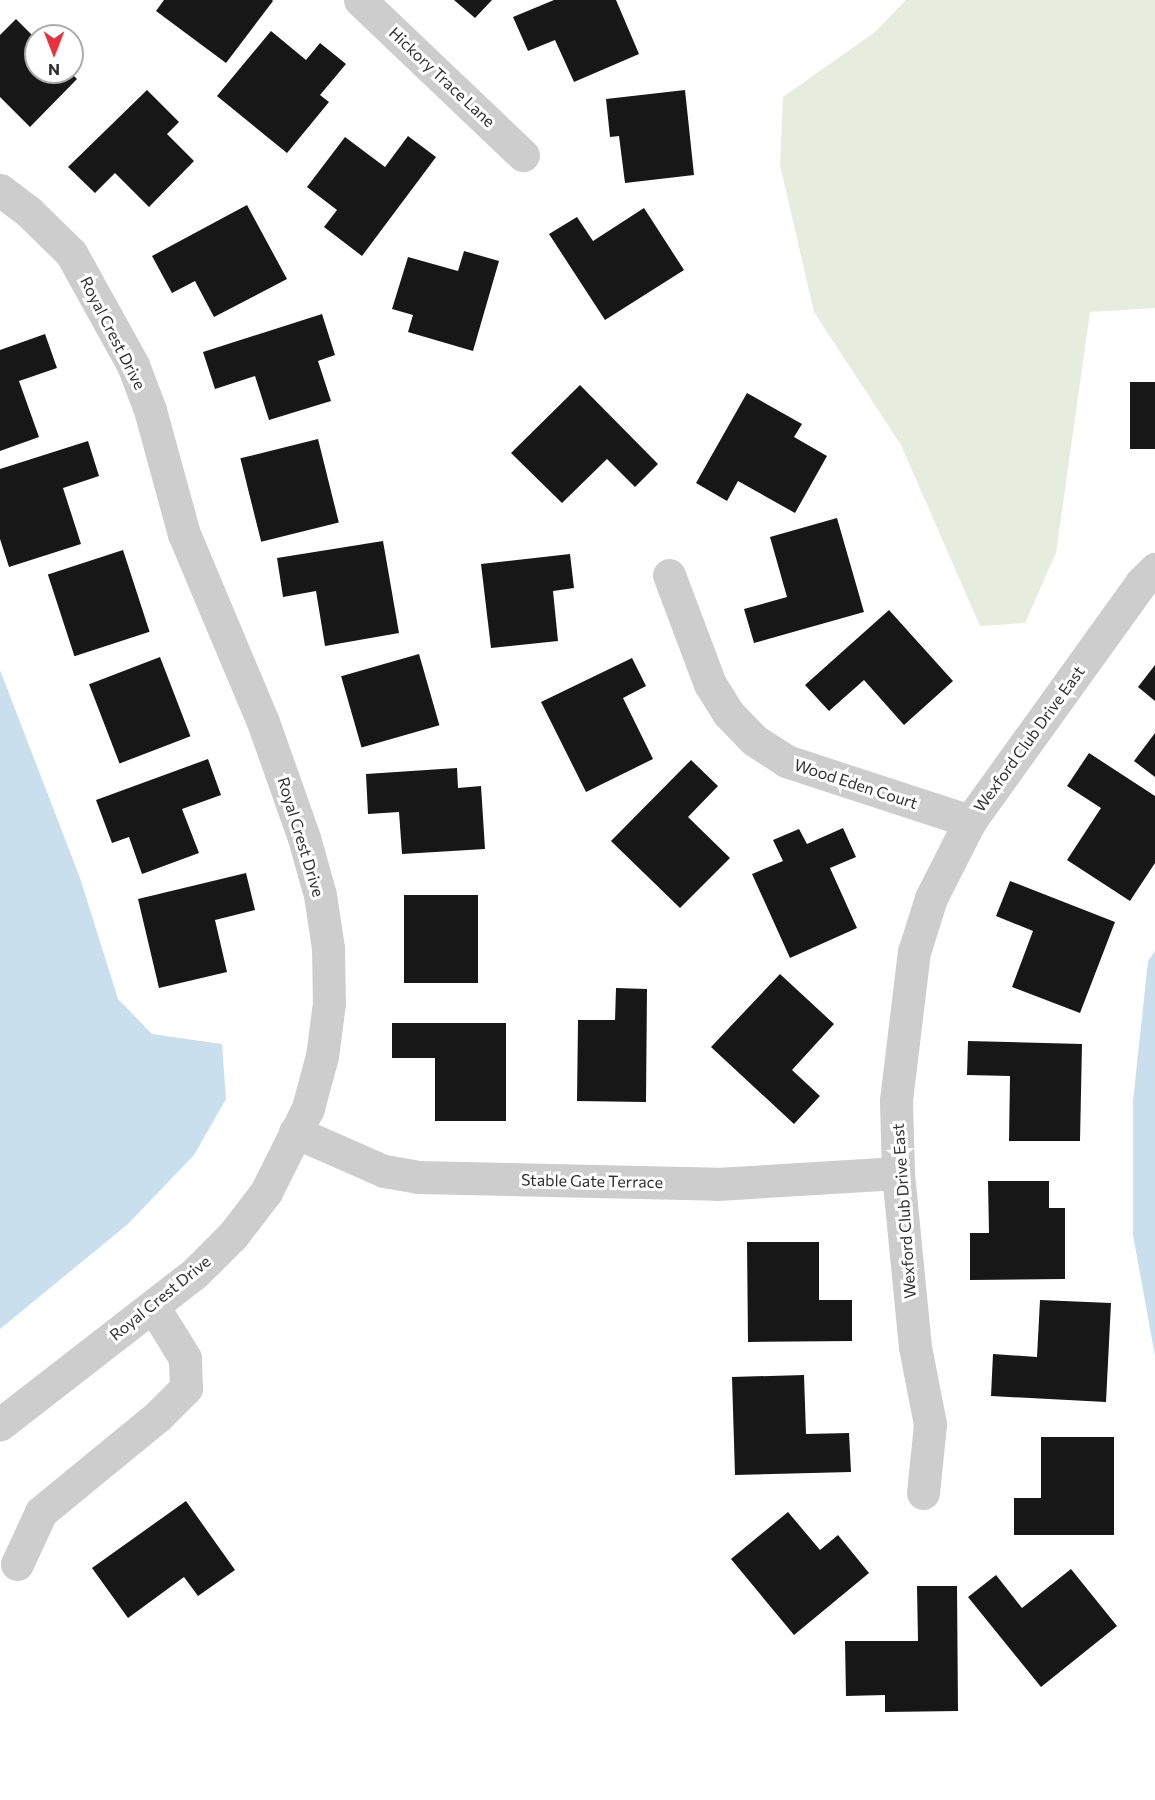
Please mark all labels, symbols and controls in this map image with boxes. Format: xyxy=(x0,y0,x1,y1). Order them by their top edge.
street label: Hickory Trace Lane xyxy=(385,23,499,131)
north arrow xyxy=(24,24,84,84)
text: N xyxy=(48,61,60,80)
street label: Royal Crest Drive xyxy=(76,273,150,393)
street label: Wexford Club Drive East xyxy=(970,662,1088,816)
street label: Wood Eden Court xyxy=(792,755,920,813)
street label: Royal Crest Drive xyxy=(274,775,328,899)
street label: Wexford Club Drive East xyxy=(888,1123,920,1299)
street label: Stable Gate Terrace xyxy=(521,1170,663,1192)
street label: Royal Crest Drive xyxy=(106,1251,214,1345)

